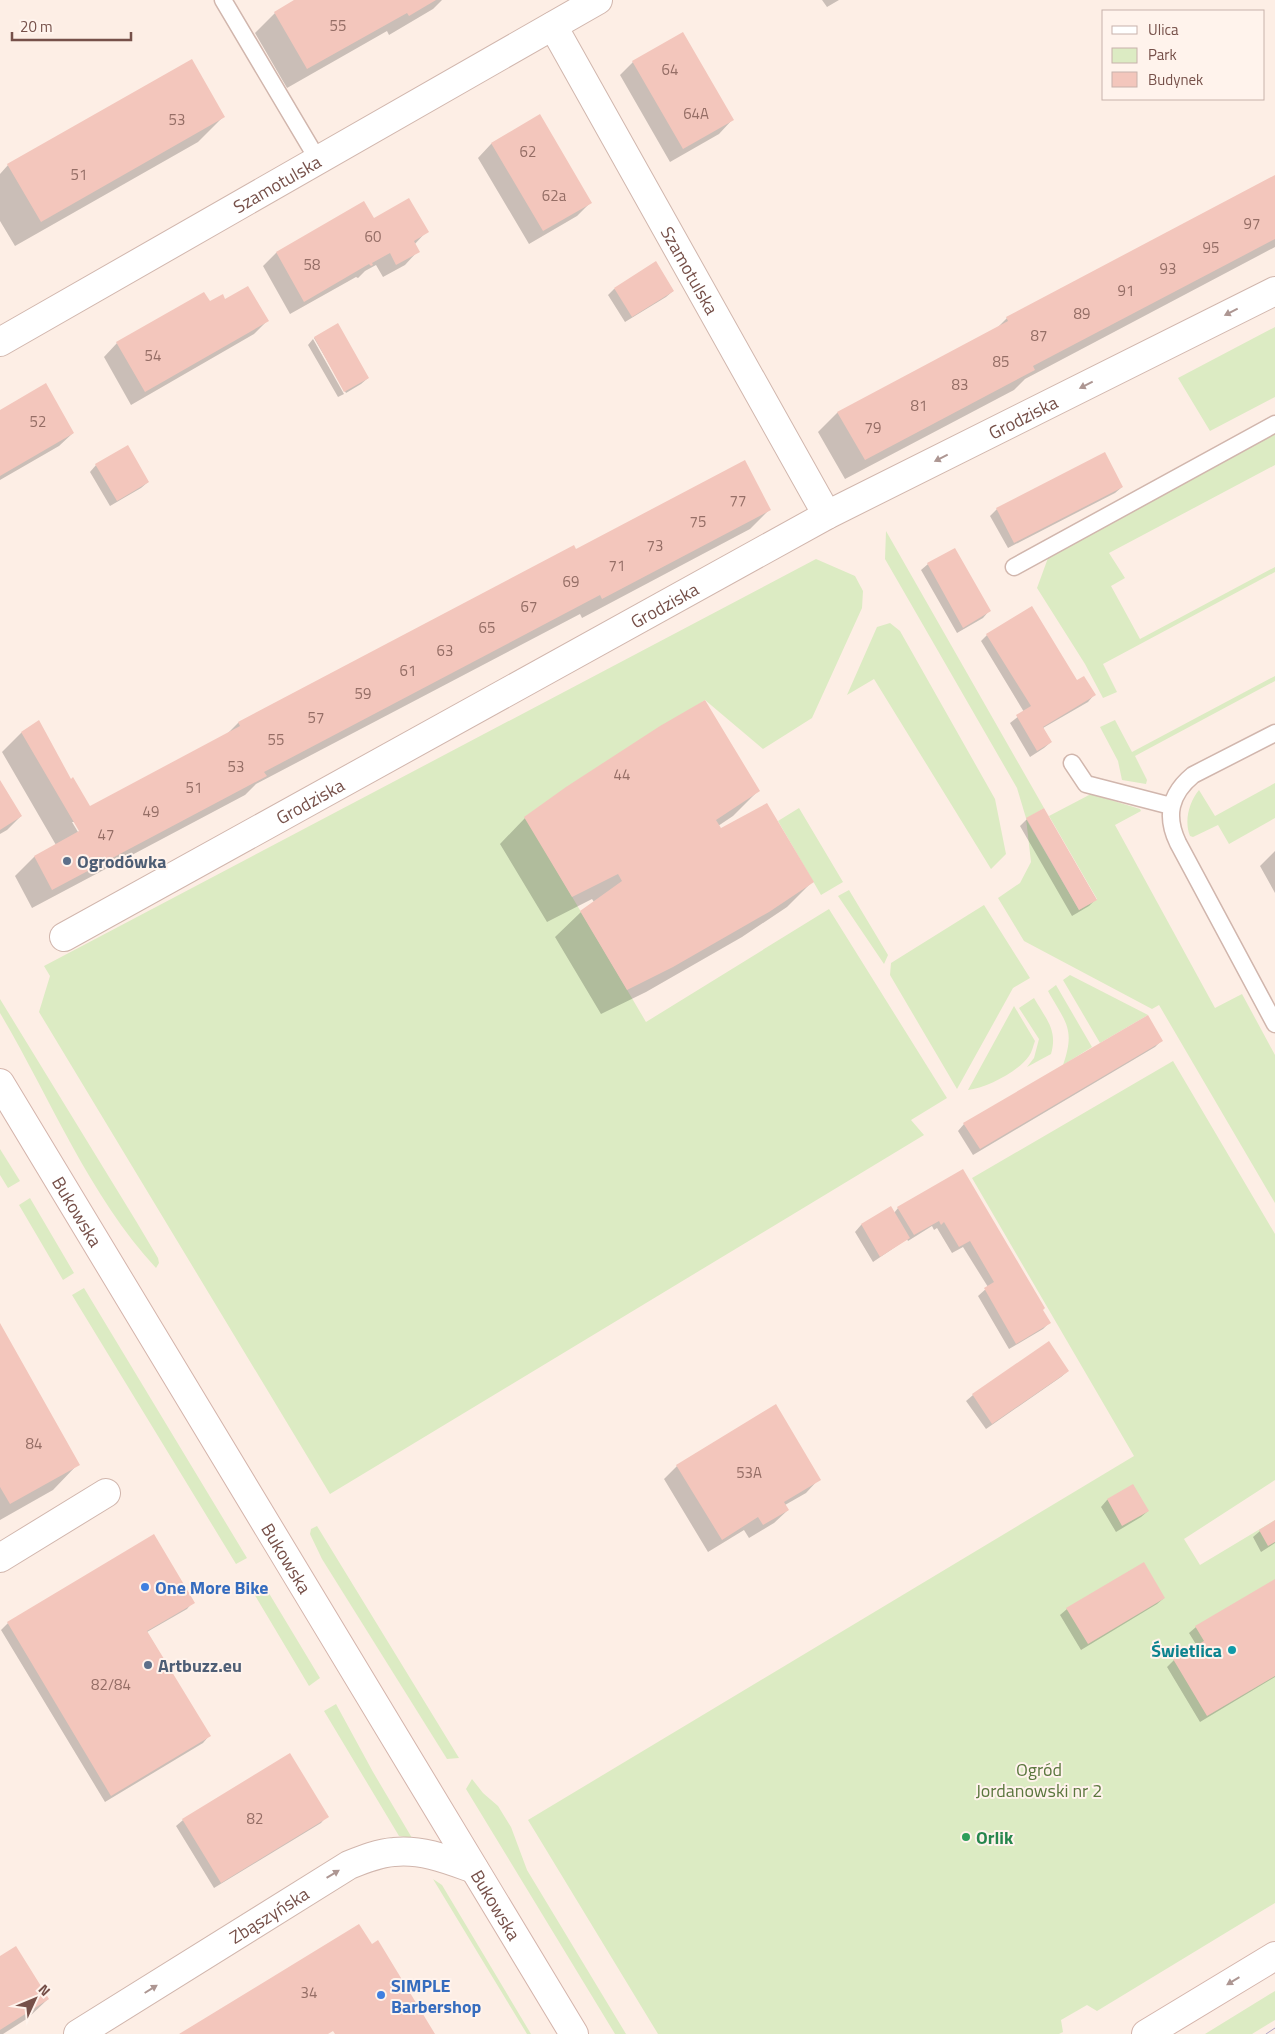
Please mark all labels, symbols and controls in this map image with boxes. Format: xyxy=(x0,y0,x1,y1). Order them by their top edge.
scale bar xyxy=(12,10,131,42)
legend xyxy=(1102,10,1265,100)
house number: 55 xyxy=(330,14,346,37)
text: 20 m xyxy=(20,15,53,38)
text: Ulica xyxy=(1148,18,1179,41)
text: Park xyxy=(1148,43,1177,66)
house number: 64 xyxy=(662,58,678,81)
text: Budynek xyxy=(1148,68,1203,91)
house number: 64A xyxy=(683,102,709,125)
house number: 53 xyxy=(169,108,185,131)
house number: 62 xyxy=(520,140,536,163)
street label: Szamotulska xyxy=(228,148,326,220)
house number: 51 xyxy=(71,163,87,186)
house number: 62a xyxy=(542,184,567,207)
house number: 97 xyxy=(1244,212,1260,235)
street label: Szamotulska xyxy=(654,221,725,319)
house number: 60 xyxy=(365,225,381,248)
house number: 95 xyxy=(1203,236,1219,259)
house number: 58 xyxy=(304,253,320,276)
house number: 93 xyxy=(1160,257,1176,280)
house number: 91 xyxy=(1118,279,1134,302)
house number: 89 xyxy=(1074,302,1090,325)
one-way arrow xyxy=(1224,308,1239,317)
house number: 87 xyxy=(1031,324,1047,347)
house number: 54 xyxy=(145,344,161,367)
house number: 85 xyxy=(993,350,1009,373)
house number: 83 xyxy=(952,373,968,396)
one-way arrow xyxy=(1079,381,1093,389)
street label: Grodziska xyxy=(984,388,1062,446)
house number: 81 xyxy=(911,394,927,417)
house number: 52 xyxy=(30,410,46,433)
house number: 79 xyxy=(865,416,881,439)
one-way arrow xyxy=(934,454,948,462)
house number: 77 xyxy=(730,489,746,512)
house number: 75 xyxy=(690,510,706,533)
house number: 73 xyxy=(647,534,663,557)
house number: 71 xyxy=(609,554,625,577)
house number: 69 xyxy=(563,570,579,593)
street label: Grodziska xyxy=(625,575,703,635)
house number: 67 xyxy=(521,595,537,618)
house number: 65 xyxy=(479,616,495,639)
house number: 63 xyxy=(437,639,453,662)
house number: 61 xyxy=(400,659,416,682)
house number: 59 xyxy=(355,682,371,705)
house number: 57 xyxy=(308,706,324,729)
house number: 55 xyxy=(268,728,284,751)
house number: 53 xyxy=(228,755,244,778)
house number: 44 xyxy=(614,763,630,786)
street label: Grodziska xyxy=(271,771,349,831)
house number: 51 xyxy=(186,776,202,799)
house number: 49 xyxy=(143,800,159,823)
house number: 47 xyxy=(98,823,114,846)
place label: Ogrodówka xyxy=(77,848,166,875)
marker: Ogrodówka xyxy=(61,855,73,867)
street label: Bukowska xyxy=(46,1171,109,1252)
house number: 84 xyxy=(26,1432,42,1455)
house number: 53A xyxy=(736,1461,762,1484)
street label: Bukowska xyxy=(255,1518,319,1599)
place label: One More Bike xyxy=(155,1574,268,1601)
marker: One More Bike xyxy=(139,1581,151,1593)
place label: Świetlica xyxy=(1151,1637,1222,1664)
marker: Świetlica xyxy=(1226,1644,1238,1656)
place label: Artbuzz.eu xyxy=(158,1652,242,1679)
marker: Artbuzz.eu xyxy=(142,1659,154,1671)
house number: 82/84 xyxy=(91,1673,131,1696)
park label: Ogród Jordanowski nr 2 xyxy=(976,1756,1102,1804)
house number: 82 xyxy=(247,1807,263,1830)
place label: Orlik xyxy=(976,1824,1014,1851)
marker: Orlik xyxy=(960,1831,972,1843)
street label: Bukowska xyxy=(464,1864,528,1945)
one-way arrow xyxy=(326,1870,339,1879)
street label: Zbąszyńska xyxy=(224,1880,314,1950)
place label: SIMPLE Barbershop xyxy=(391,1972,482,2020)
north arrow xyxy=(10,1974,60,2024)
one-way arrow xyxy=(1227,1976,1240,1986)
text: N xyxy=(34,1979,56,2000)
house number: 34 xyxy=(301,1981,317,2004)
one-way arrow xyxy=(144,1984,158,1993)
marker: SIMPLE Barbershop xyxy=(375,1989,387,2001)

